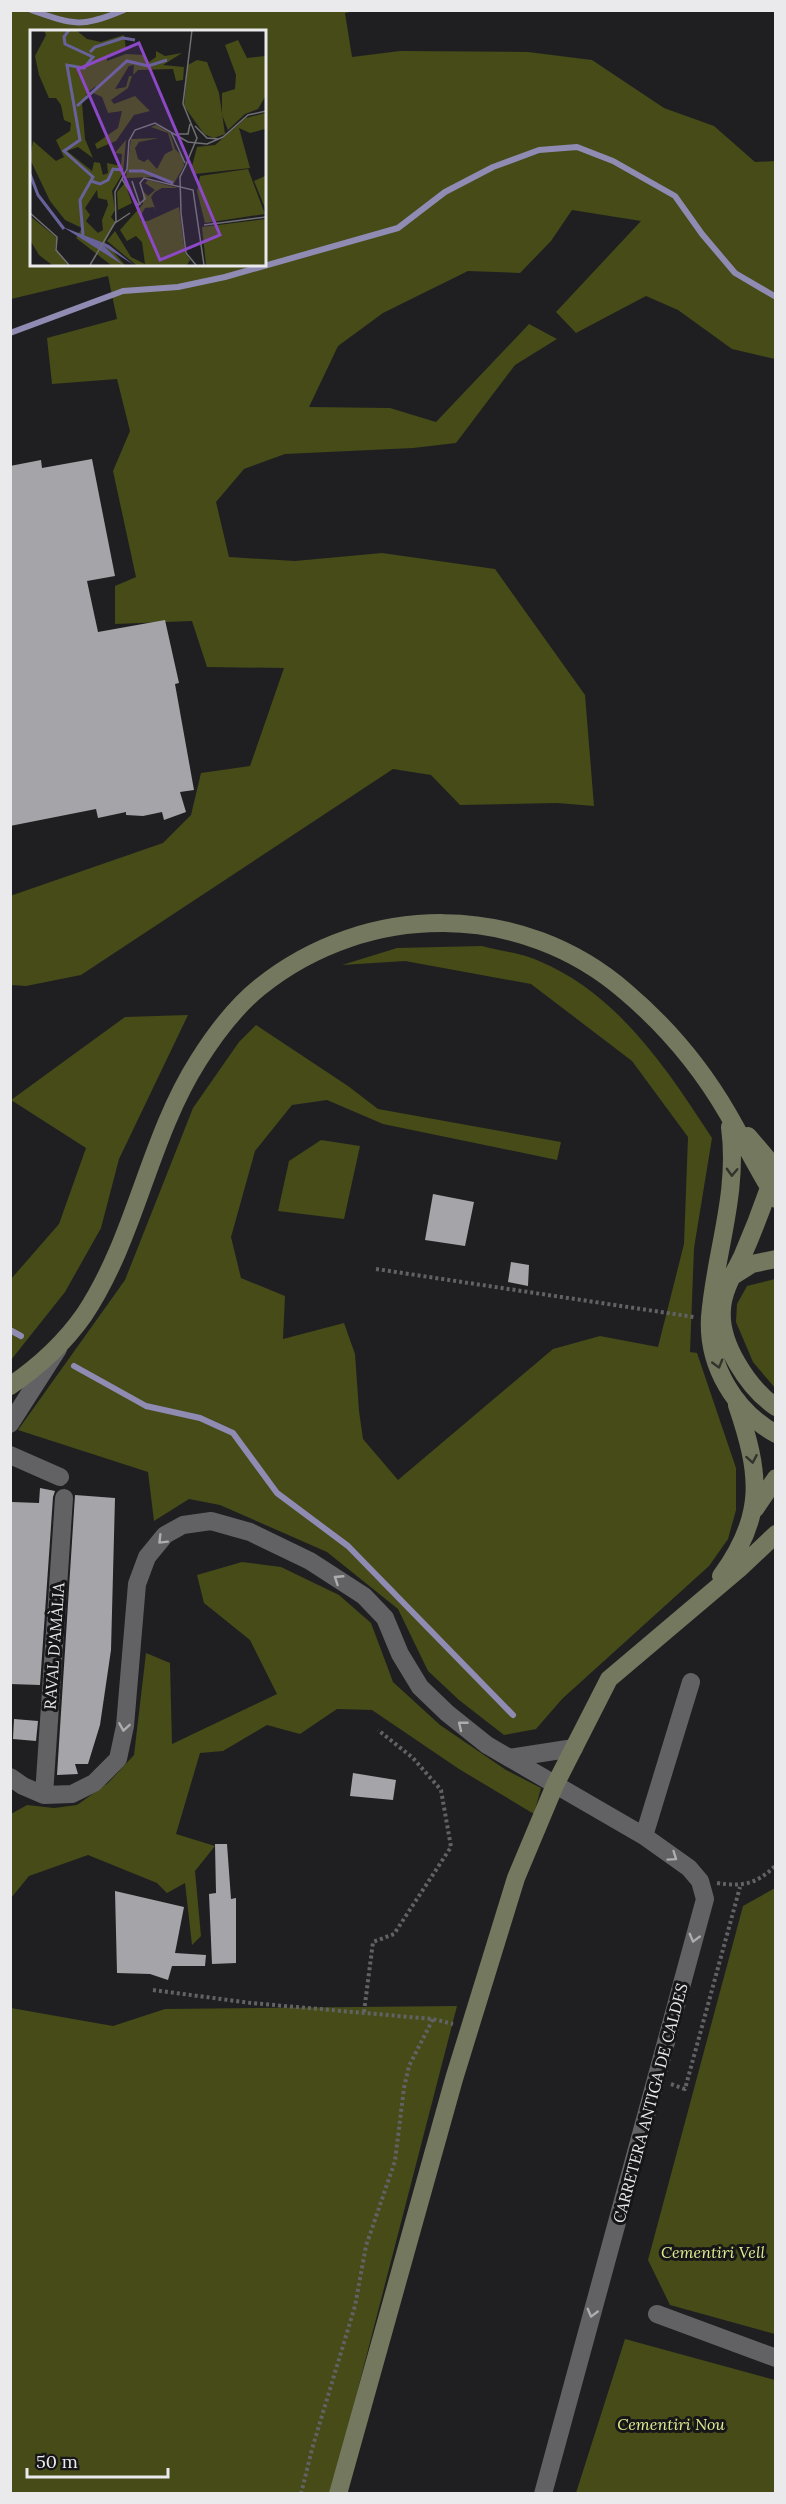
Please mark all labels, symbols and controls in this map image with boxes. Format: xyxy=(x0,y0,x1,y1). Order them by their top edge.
inset map xyxy=(30,30,266,266)
one-way arrow xyxy=(725,1167,738,1176)
one-way arrow xyxy=(711,1358,723,1369)
one-way arrow xyxy=(745,1454,757,1464)
one-way arrow xyxy=(158,1533,169,1543)
one-way arrow xyxy=(334,1575,345,1586)
street label: RAVAL D'AMÀLIA xyxy=(40,1581,68,1710)
one-way arrow xyxy=(457,1721,468,1732)
one-way arrow xyxy=(119,1722,131,1731)
one-way arrow xyxy=(667,1850,678,1861)
one-way arrow xyxy=(689,1932,702,1942)
street label: CARRETERA ANTIGA DE CALDES xyxy=(608,1981,692,2225)
park label: Cementiri Vell xyxy=(661,2242,766,2262)
one-way arrow xyxy=(587,2308,600,2318)
park label: Cementiri Nou xyxy=(617,2414,725,2434)
scale bar xyxy=(27,2441,168,2479)
text: 50 m xyxy=(36,2450,78,2473)

